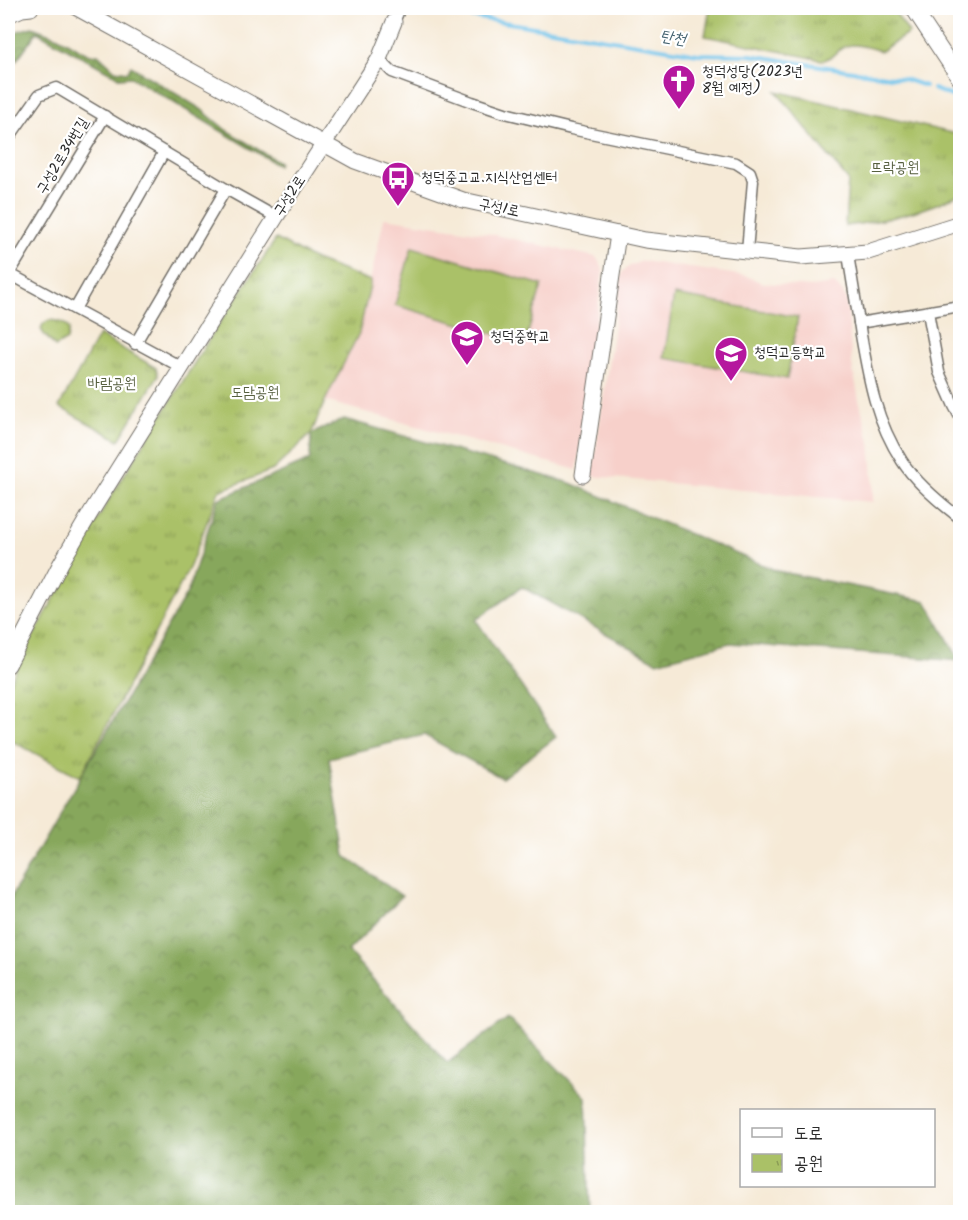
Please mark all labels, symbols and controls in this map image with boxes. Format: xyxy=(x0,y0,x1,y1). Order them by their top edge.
water label: 탄천 xyxy=(658,24,690,53)
place label: 청덕성당(2023년 8월 예정) xyxy=(702,60,803,101)
church icon: 청덕성당(2023년 8월 예정) xyxy=(661,63,697,110)
street label: 구성2로34번길 xyxy=(31,113,95,199)
park label: 뜨락공원 xyxy=(871,156,919,180)
bus stop icon: 청덕중고교.지식산업센터 xyxy=(380,160,416,207)
place label: 청덕중고교.지식산업센터 xyxy=(421,166,557,190)
street label: 구성2로 xyxy=(268,171,312,221)
street label: 구성1로 xyxy=(476,192,522,224)
school or university icon: 청덕중학교 xyxy=(449,319,485,366)
place label: 청덕중학교 xyxy=(490,325,550,349)
school or university icon: 청덕고등학교 xyxy=(713,335,749,382)
place label: 청덕고등학교 xyxy=(754,341,826,365)
park label: 바람공원 xyxy=(88,372,136,396)
park label: 도담공원 xyxy=(231,381,279,405)
legend xyxy=(740,1109,935,1187)
text: 도로 xyxy=(794,1120,823,1149)
text: 공원 xyxy=(794,1150,823,1179)

